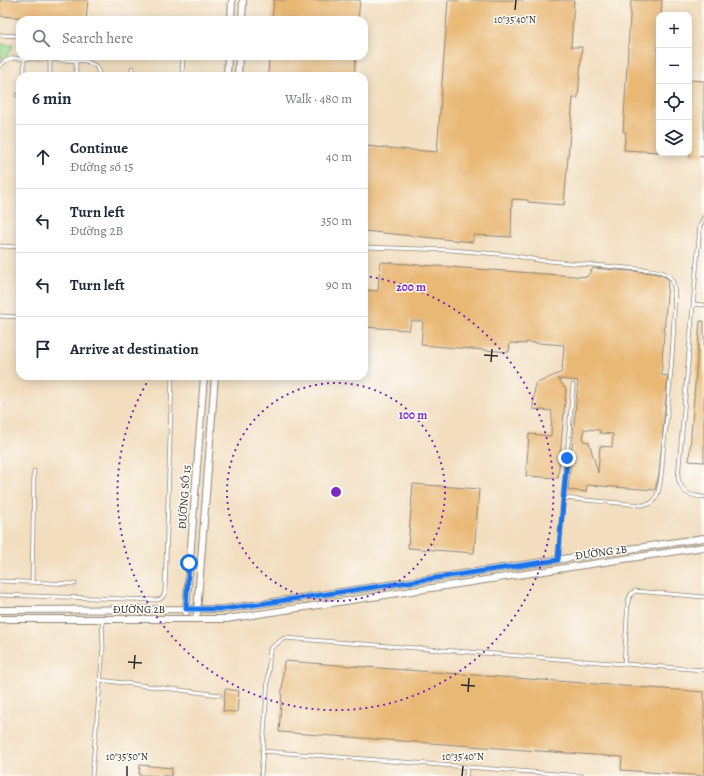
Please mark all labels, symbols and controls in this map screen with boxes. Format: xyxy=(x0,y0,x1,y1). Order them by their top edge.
map controls xyxy=(656,12,692,156)
button: + xyxy=(656,12,692,48)
text: 10°35'40"N xyxy=(494,13,536,26)
search box xyxy=(16,16,368,60)
icon: search xyxy=(30,27,52,49)
text: Search here xyxy=(62,28,133,48)
button: − xyxy=(656,48,692,84)
button: locate xyxy=(656,84,692,120)
text: 6 min xyxy=(32,87,72,110)
text: Walk · 480 m xyxy=(285,90,352,107)
button: layers xyxy=(656,120,692,156)
text: Continue xyxy=(70,138,128,158)
icon: ahead xyxy=(32,146,54,168)
text: 40 m xyxy=(326,148,352,165)
text: Đường số 15 xyxy=(70,158,134,175)
text: Turn left xyxy=(70,202,125,222)
icon: left xyxy=(32,210,54,232)
text: 350 m xyxy=(321,212,352,229)
text: Đường 2B xyxy=(70,222,123,239)
icon: left xyxy=(32,274,54,296)
text: Turn left xyxy=(70,275,125,295)
text: 90 m xyxy=(326,276,352,293)
text: 200 m xyxy=(396,279,426,295)
icon: arrive xyxy=(32,338,54,360)
text: Arrive at destination xyxy=(70,339,199,359)
text: 100 m xyxy=(399,407,427,423)
route end xyxy=(558,449,576,467)
street label: ĐƯỜNG SỐ 15 xyxy=(175,464,194,530)
centre of rings xyxy=(329,485,343,499)
street label: ĐƯỜNG 2B xyxy=(574,541,628,564)
route start xyxy=(180,554,198,572)
street label: ĐƯỜNG 2B xyxy=(113,602,165,617)
text: 10°35'50"N xyxy=(106,750,148,763)
text: 10°35'40"N xyxy=(442,750,484,763)

